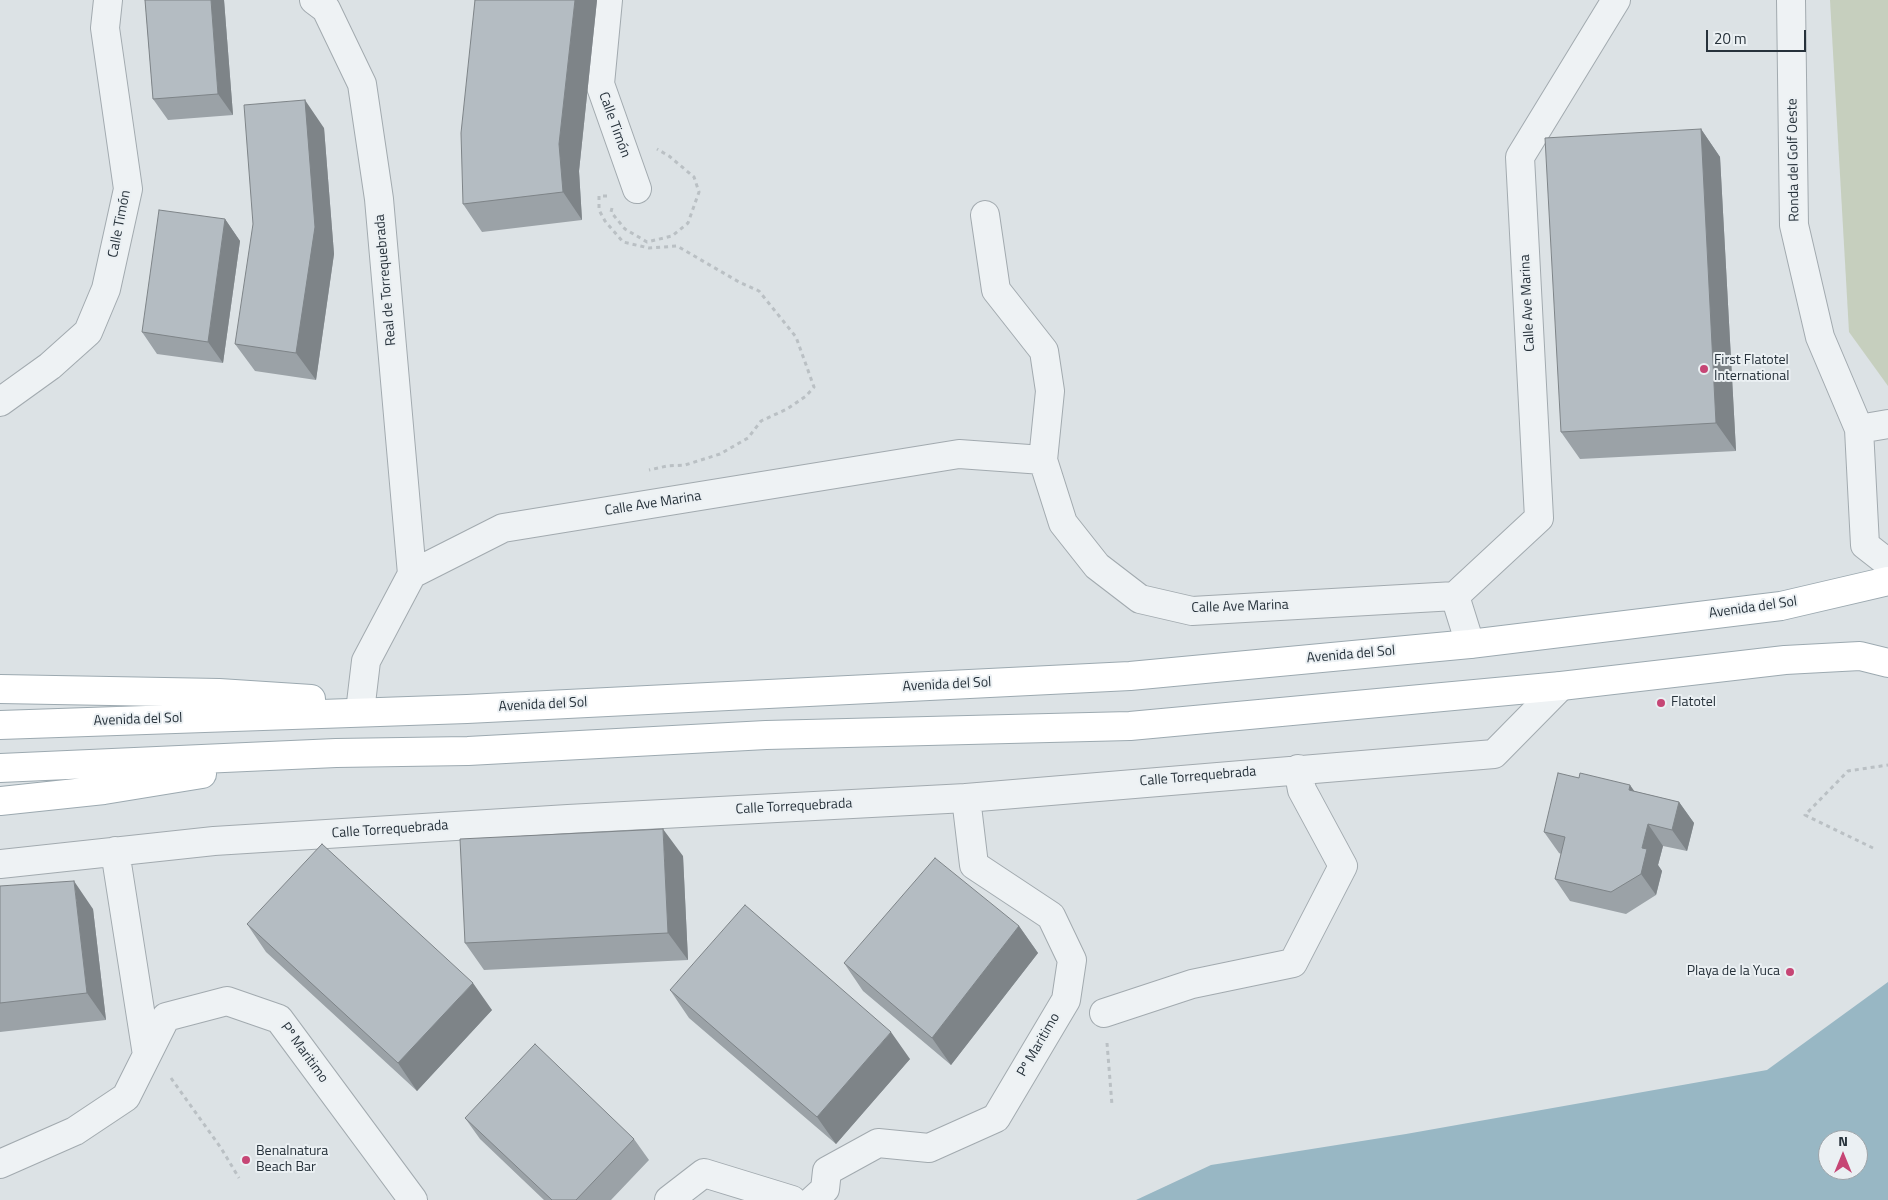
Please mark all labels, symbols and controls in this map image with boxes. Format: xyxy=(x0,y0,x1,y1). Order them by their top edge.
scale bar xyxy=(1708,20,1808,52)
text: 20 m xyxy=(1714,27,1747,50)
street label: Calle Timón xyxy=(594,90,634,160)
street label: Ronda del Golf Oeste xyxy=(1785,98,1803,222)
street label: Calle Timón xyxy=(105,189,135,259)
street label: Real de Torrequebrada xyxy=(372,213,400,347)
street label: Calle Ave Marina xyxy=(1517,254,1539,352)
place label: First Flatotel International xyxy=(1714,353,1789,386)
marker: First Flatotel International xyxy=(1698,363,1710,375)
street label: Calle Ave Marina xyxy=(604,488,702,520)
street label: Avenida del Sol xyxy=(1708,593,1798,623)
street label: Calle Ave Marina xyxy=(1191,597,1289,617)
street label: Avenida del Sol xyxy=(1306,643,1396,667)
street label: Avenida del Sol xyxy=(902,674,992,696)
street label: Avenida del Sol xyxy=(498,694,588,716)
place label: Flatotel xyxy=(1671,695,1716,711)
marker: Flatotel xyxy=(1655,697,1667,709)
street label: Avenida del Sol xyxy=(93,710,183,730)
street label: Calle Torrequebrada xyxy=(1139,764,1257,790)
street label: Calle Torrequebrada xyxy=(735,796,853,818)
street label: Calle Torrequebrada xyxy=(331,818,449,842)
place label: Playa de la Yuca xyxy=(1687,964,1780,980)
marker: Playa de la Yuca xyxy=(1784,966,1796,978)
street label: Pº Maritimo xyxy=(1014,1010,1064,1080)
street label: Pº Maritimo xyxy=(276,1020,332,1086)
north arrow xyxy=(1818,1130,1868,1180)
text: N xyxy=(1838,1130,1848,1151)
place label: Benalnatura Beach Bar xyxy=(256,1144,328,1176)
marker: Benalnatura Beach Bar xyxy=(240,1154,252,1166)

